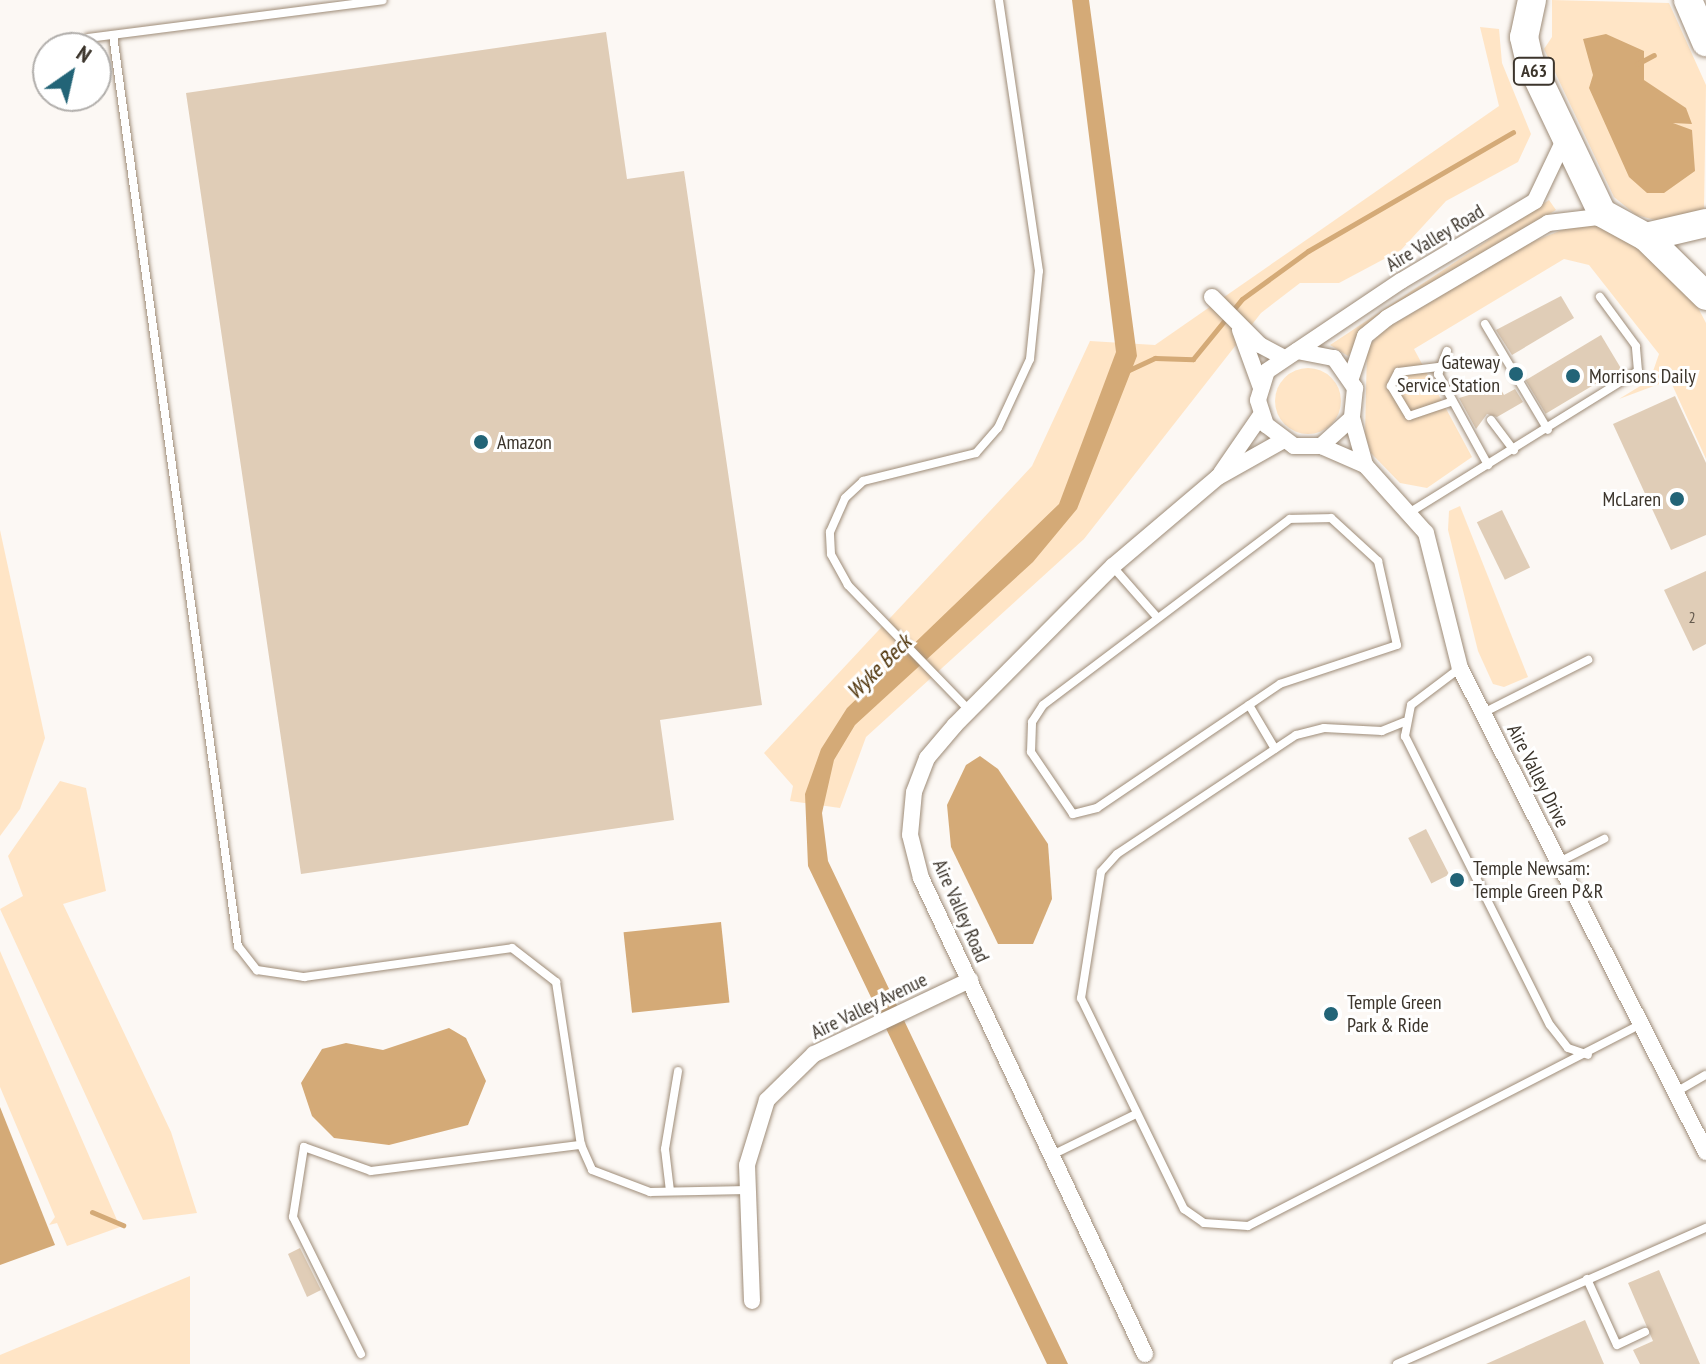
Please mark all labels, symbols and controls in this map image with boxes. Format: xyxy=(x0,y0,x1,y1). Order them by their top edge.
north arrow xyxy=(32,32,112,112)
text: N xyxy=(72,39,97,69)
road number: A63 xyxy=(1512,57,1556,85)
street label: Aire Valley Road xyxy=(1381,199,1489,277)
place label: Gateway Service Station xyxy=(1397,350,1500,397)
place label: Morrisons Daily xyxy=(1589,364,1696,388)
marker: Gateway Service Station xyxy=(1507,365,1525,383)
marker: Morrisons Daily xyxy=(1564,367,1582,385)
place label: Amazon xyxy=(497,430,552,454)
marker: Amazon xyxy=(472,433,490,451)
place label: McLaren xyxy=(1603,487,1661,511)
marker: McLaren xyxy=(1668,490,1686,508)
house number: 2 xyxy=(1688,607,1696,627)
water label: Wyke Beck xyxy=(841,629,917,705)
street label: Aire Valley Drive xyxy=(1502,720,1574,832)
street label: Aire Valley Road xyxy=(927,855,995,967)
place label: Temple Newsam: Temple Green P&R xyxy=(1473,856,1603,903)
marker: Temple Newsam: Temple Green P&R xyxy=(1448,871,1466,889)
street label: Aire Valley Avenue xyxy=(806,967,932,1045)
place label: Temple Green Park & Ride xyxy=(1347,990,1441,1037)
marker: Temple Green Park & Ride xyxy=(1322,1005,1340,1023)

